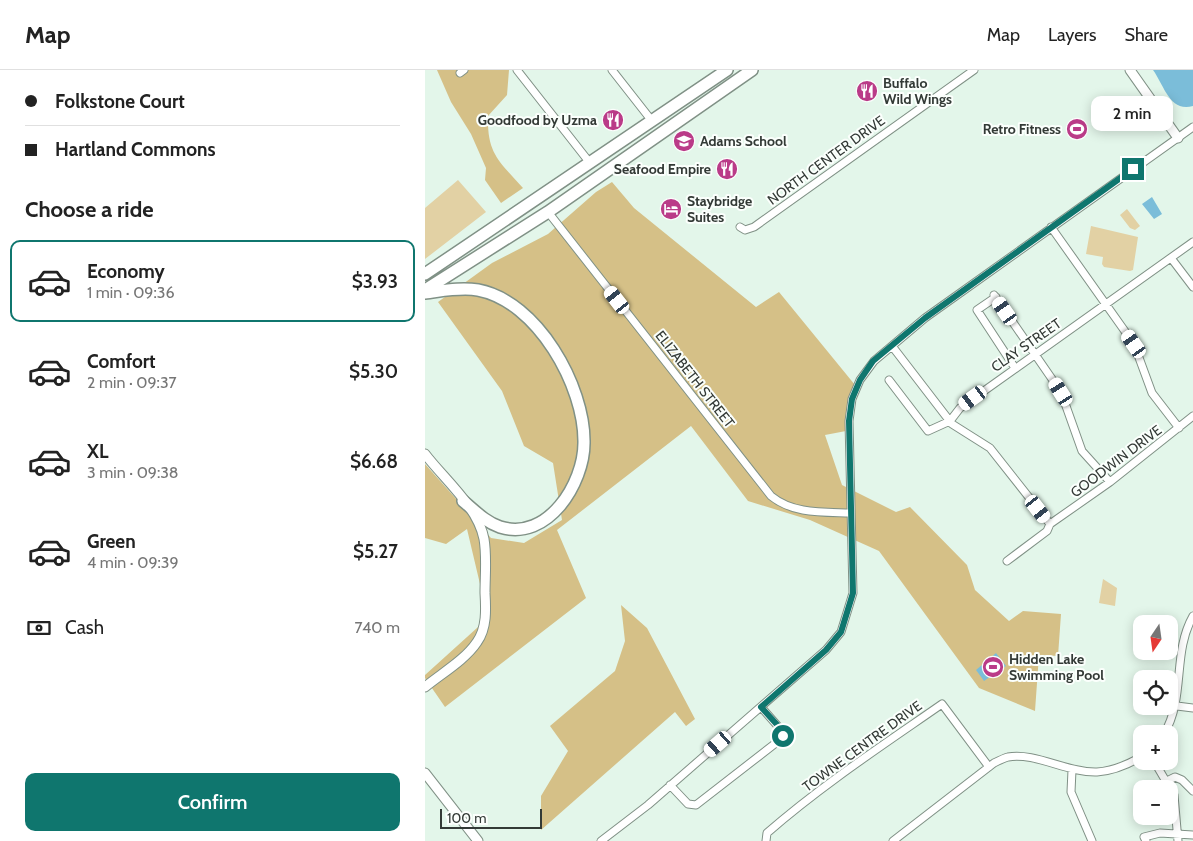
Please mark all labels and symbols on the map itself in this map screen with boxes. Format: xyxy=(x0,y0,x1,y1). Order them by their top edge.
place label: Buffalo Wild Wings xyxy=(883,74,952,108)
restaurant icon: Buffalo Wild Wings xyxy=(855,79,879,103)
callout: 2 min xyxy=(1092,97,1174,132)
restaurant icon: Goodfood by Uzma xyxy=(601,108,625,132)
place label: Goodfood by Uzma xyxy=(478,111,597,129)
street label: NORTH CENTER DRIVE xyxy=(764,111,888,209)
sports icon: Retro Fitness xyxy=(1065,117,1089,141)
place label: Retro Fitness xyxy=(983,120,1061,138)
school or university icon: Adams School xyxy=(672,129,696,153)
place label: Adams School xyxy=(700,132,787,150)
restaurant icon: Seafood Empire xyxy=(715,157,739,181)
route end xyxy=(1122,158,1144,180)
place label: Seafood Empire xyxy=(614,160,711,178)
place label: Staybridge Suites xyxy=(687,192,752,226)
hotel icon: Staybridge Suites xyxy=(659,197,683,221)
car xyxy=(601,284,632,316)
car xyxy=(990,294,1019,328)
street label: CLAY STREET xyxy=(987,314,1065,376)
street label: ELIZABETH STREET xyxy=(651,327,739,432)
car xyxy=(1119,327,1148,361)
car xyxy=(1046,375,1075,409)
car xyxy=(956,383,989,413)
street label: GOODWIN DRIVE xyxy=(1067,421,1165,501)
car xyxy=(1022,493,1053,525)
north arrow xyxy=(1133,615,1177,660)
place label: Hidden Lake Swimming Pool xyxy=(1009,650,1104,684)
sports icon: Hidden Lake Swimming Pool xyxy=(981,655,1005,679)
street label: TOWNE CENTRE DRIVE xyxy=(799,696,925,795)
route start xyxy=(772,725,794,747)
car xyxy=(701,728,734,760)
scale bar xyxy=(440,806,543,829)

